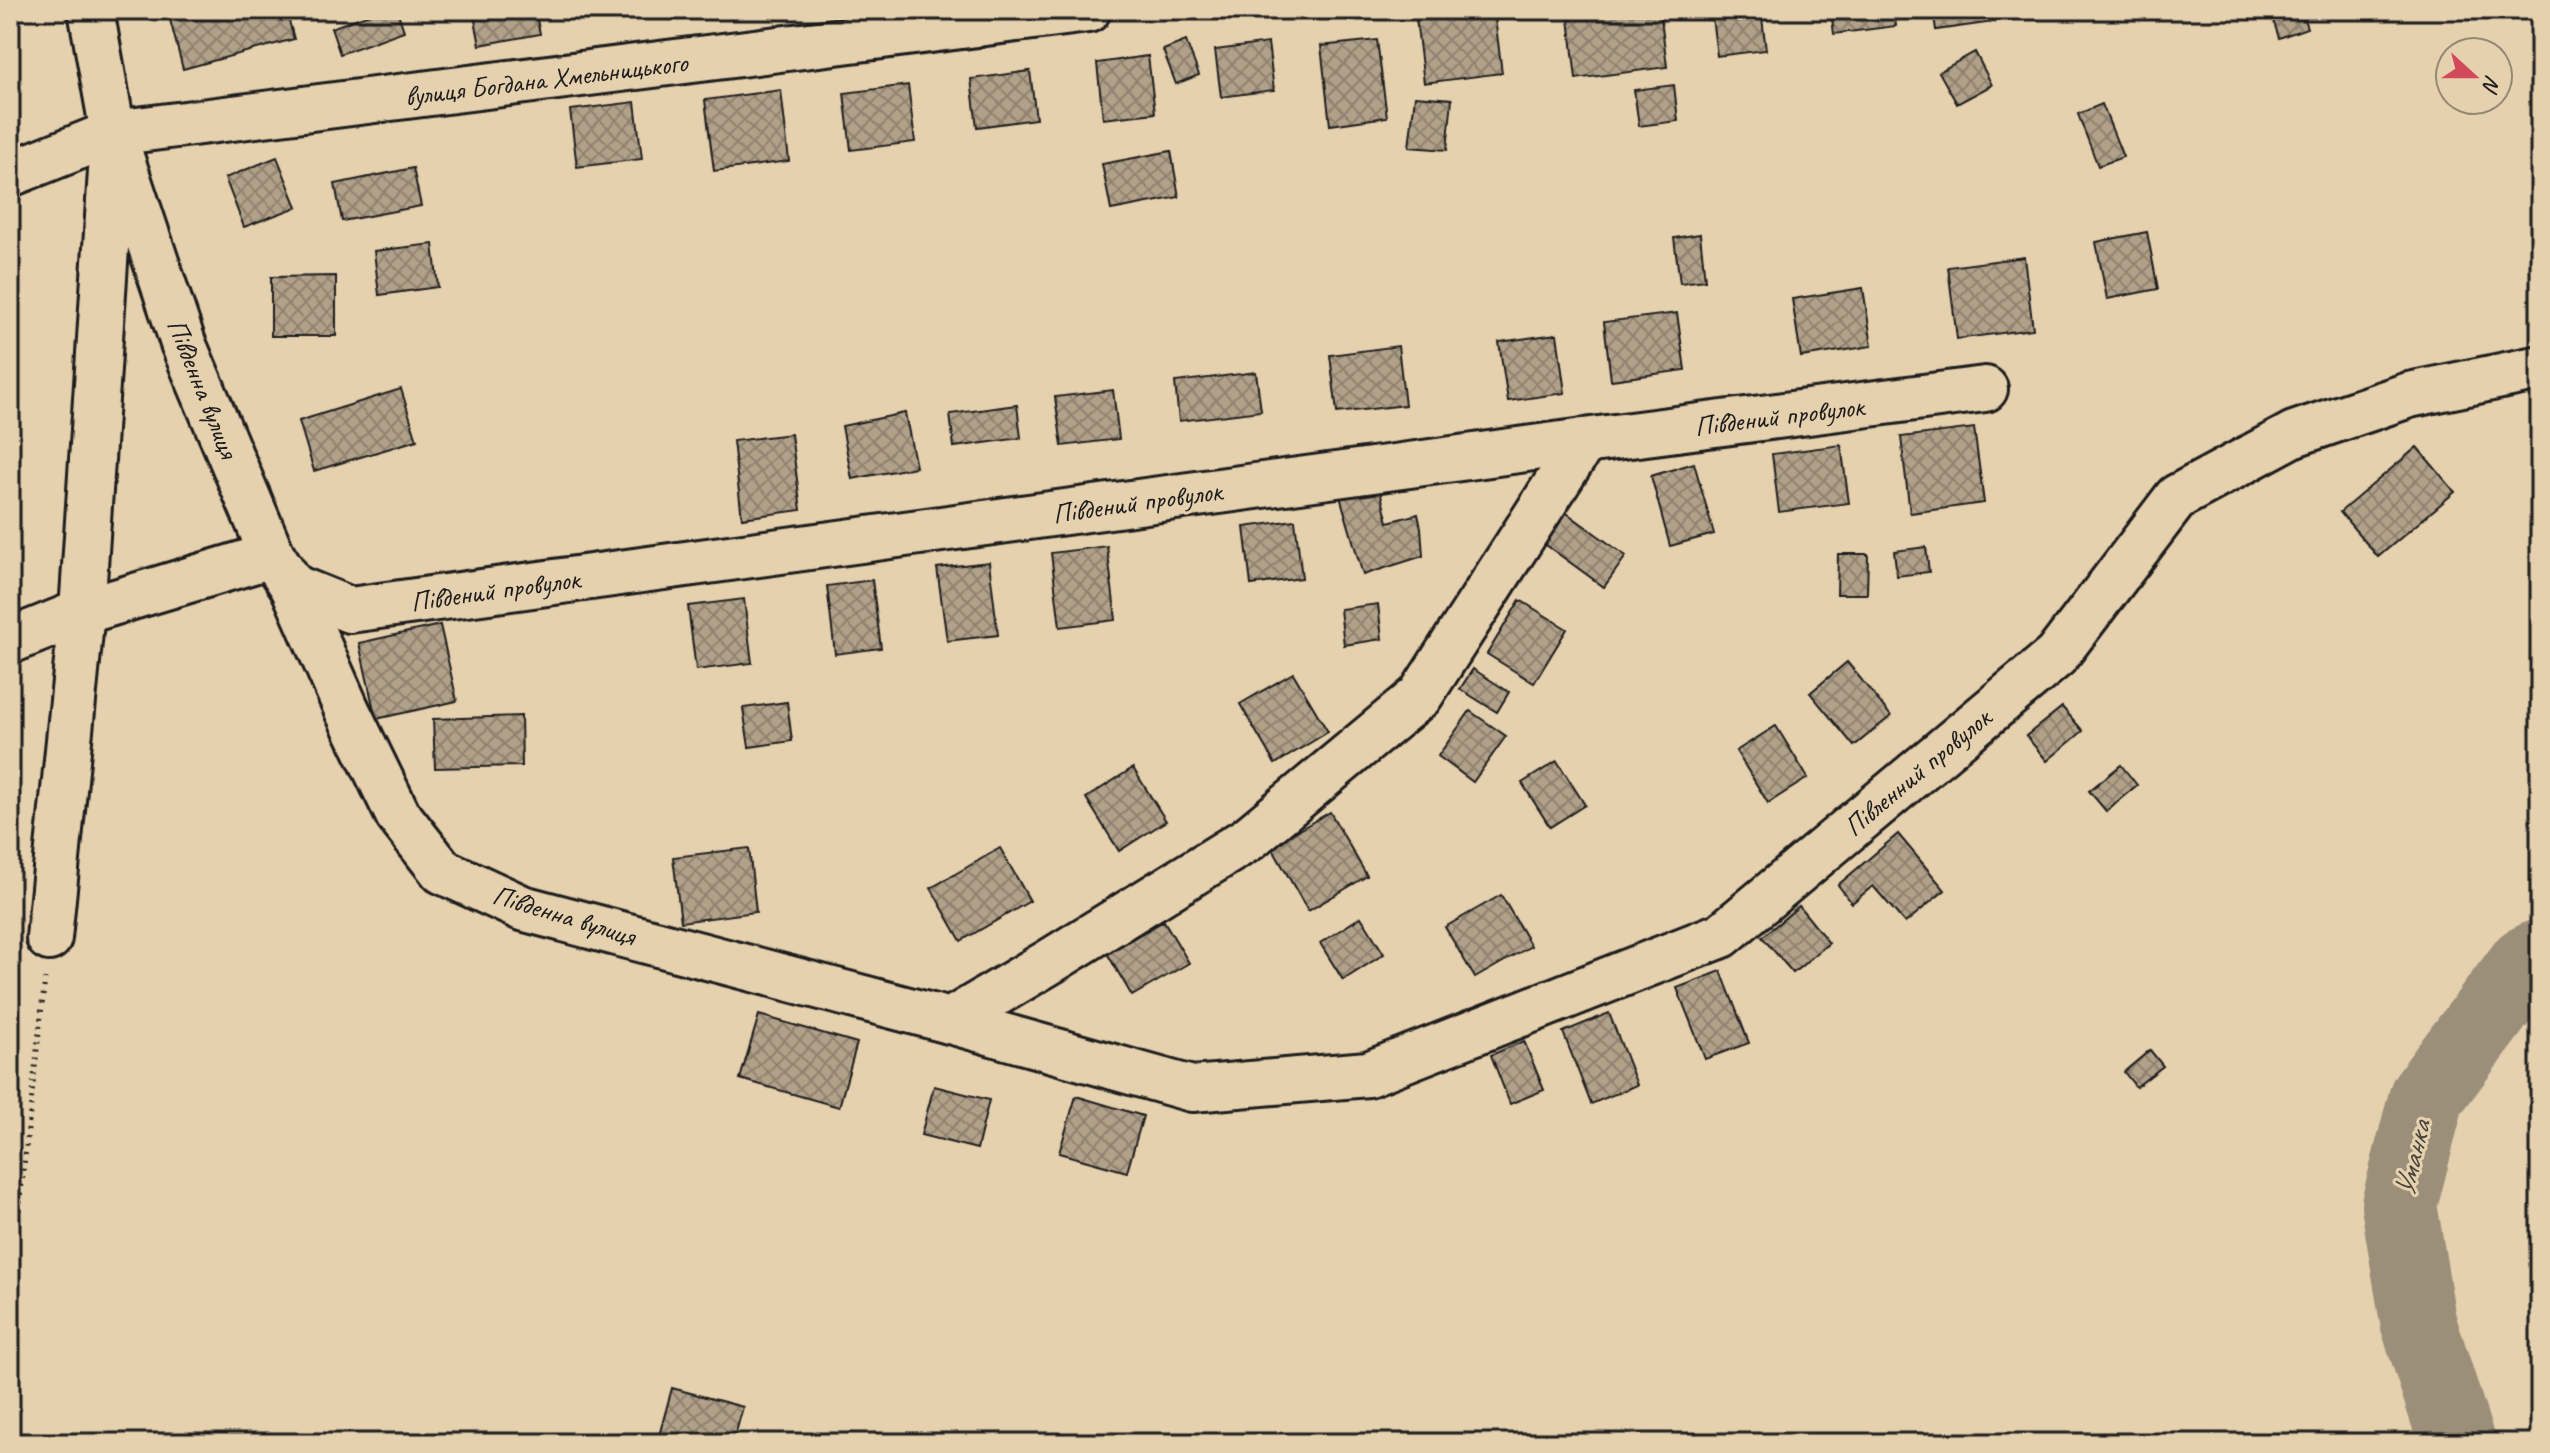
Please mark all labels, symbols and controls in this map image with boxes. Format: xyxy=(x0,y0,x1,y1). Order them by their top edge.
north arrow xyxy=(2434,36,2514,116)
street label: вулиця Богдана Хмельницького xyxy=(403,44,691,114)
text: N xyxy=(2475,71,2507,97)
street label: Південна вулиця xyxy=(159,313,248,465)
street label: Південий провулок xyxy=(1692,388,1868,444)
street label: Південий провулок xyxy=(1050,472,1227,531)
street label: Південий провулок xyxy=(408,560,585,619)
street label: Півленний провулок xyxy=(1836,699,2000,844)
street label: Південна вулиця xyxy=(489,877,642,954)
water label: Уманка xyxy=(2385,1114,2440,1201)

